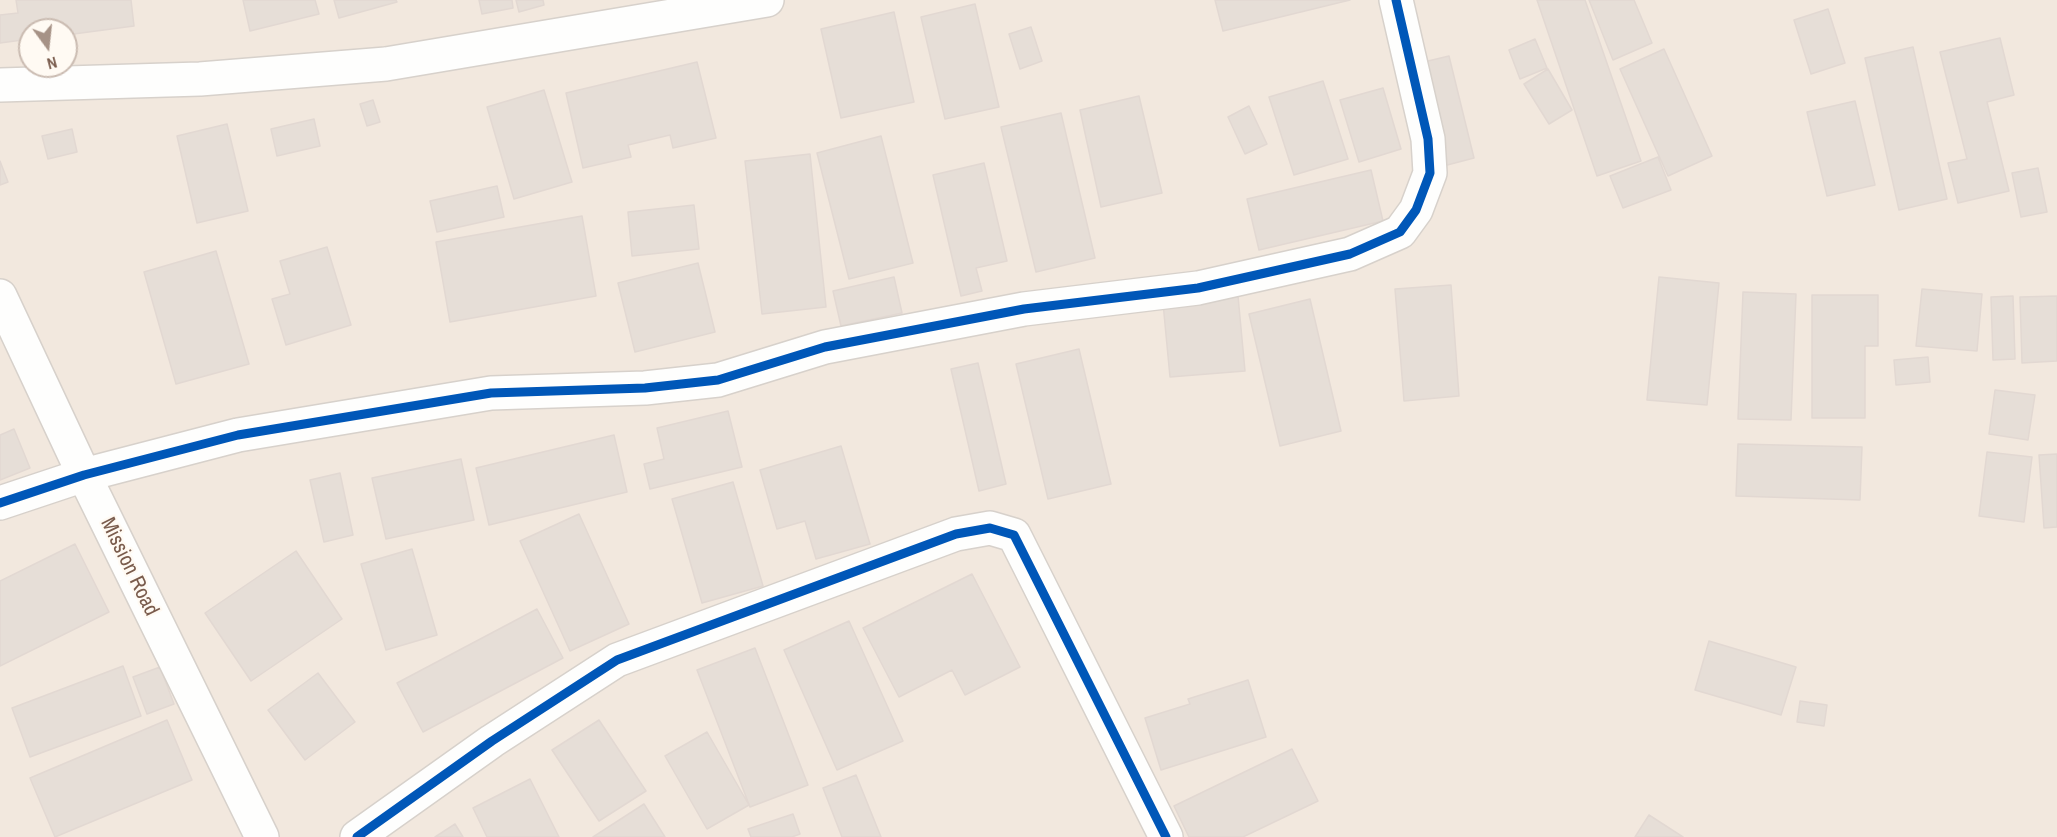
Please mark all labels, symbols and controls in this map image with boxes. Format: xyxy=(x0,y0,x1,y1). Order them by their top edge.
north arrow xyxy=(18,18,78,78)
text: N xyxy=(45,52,60,75)
street label: Mission Road xyxy=(94,514,164,620)

